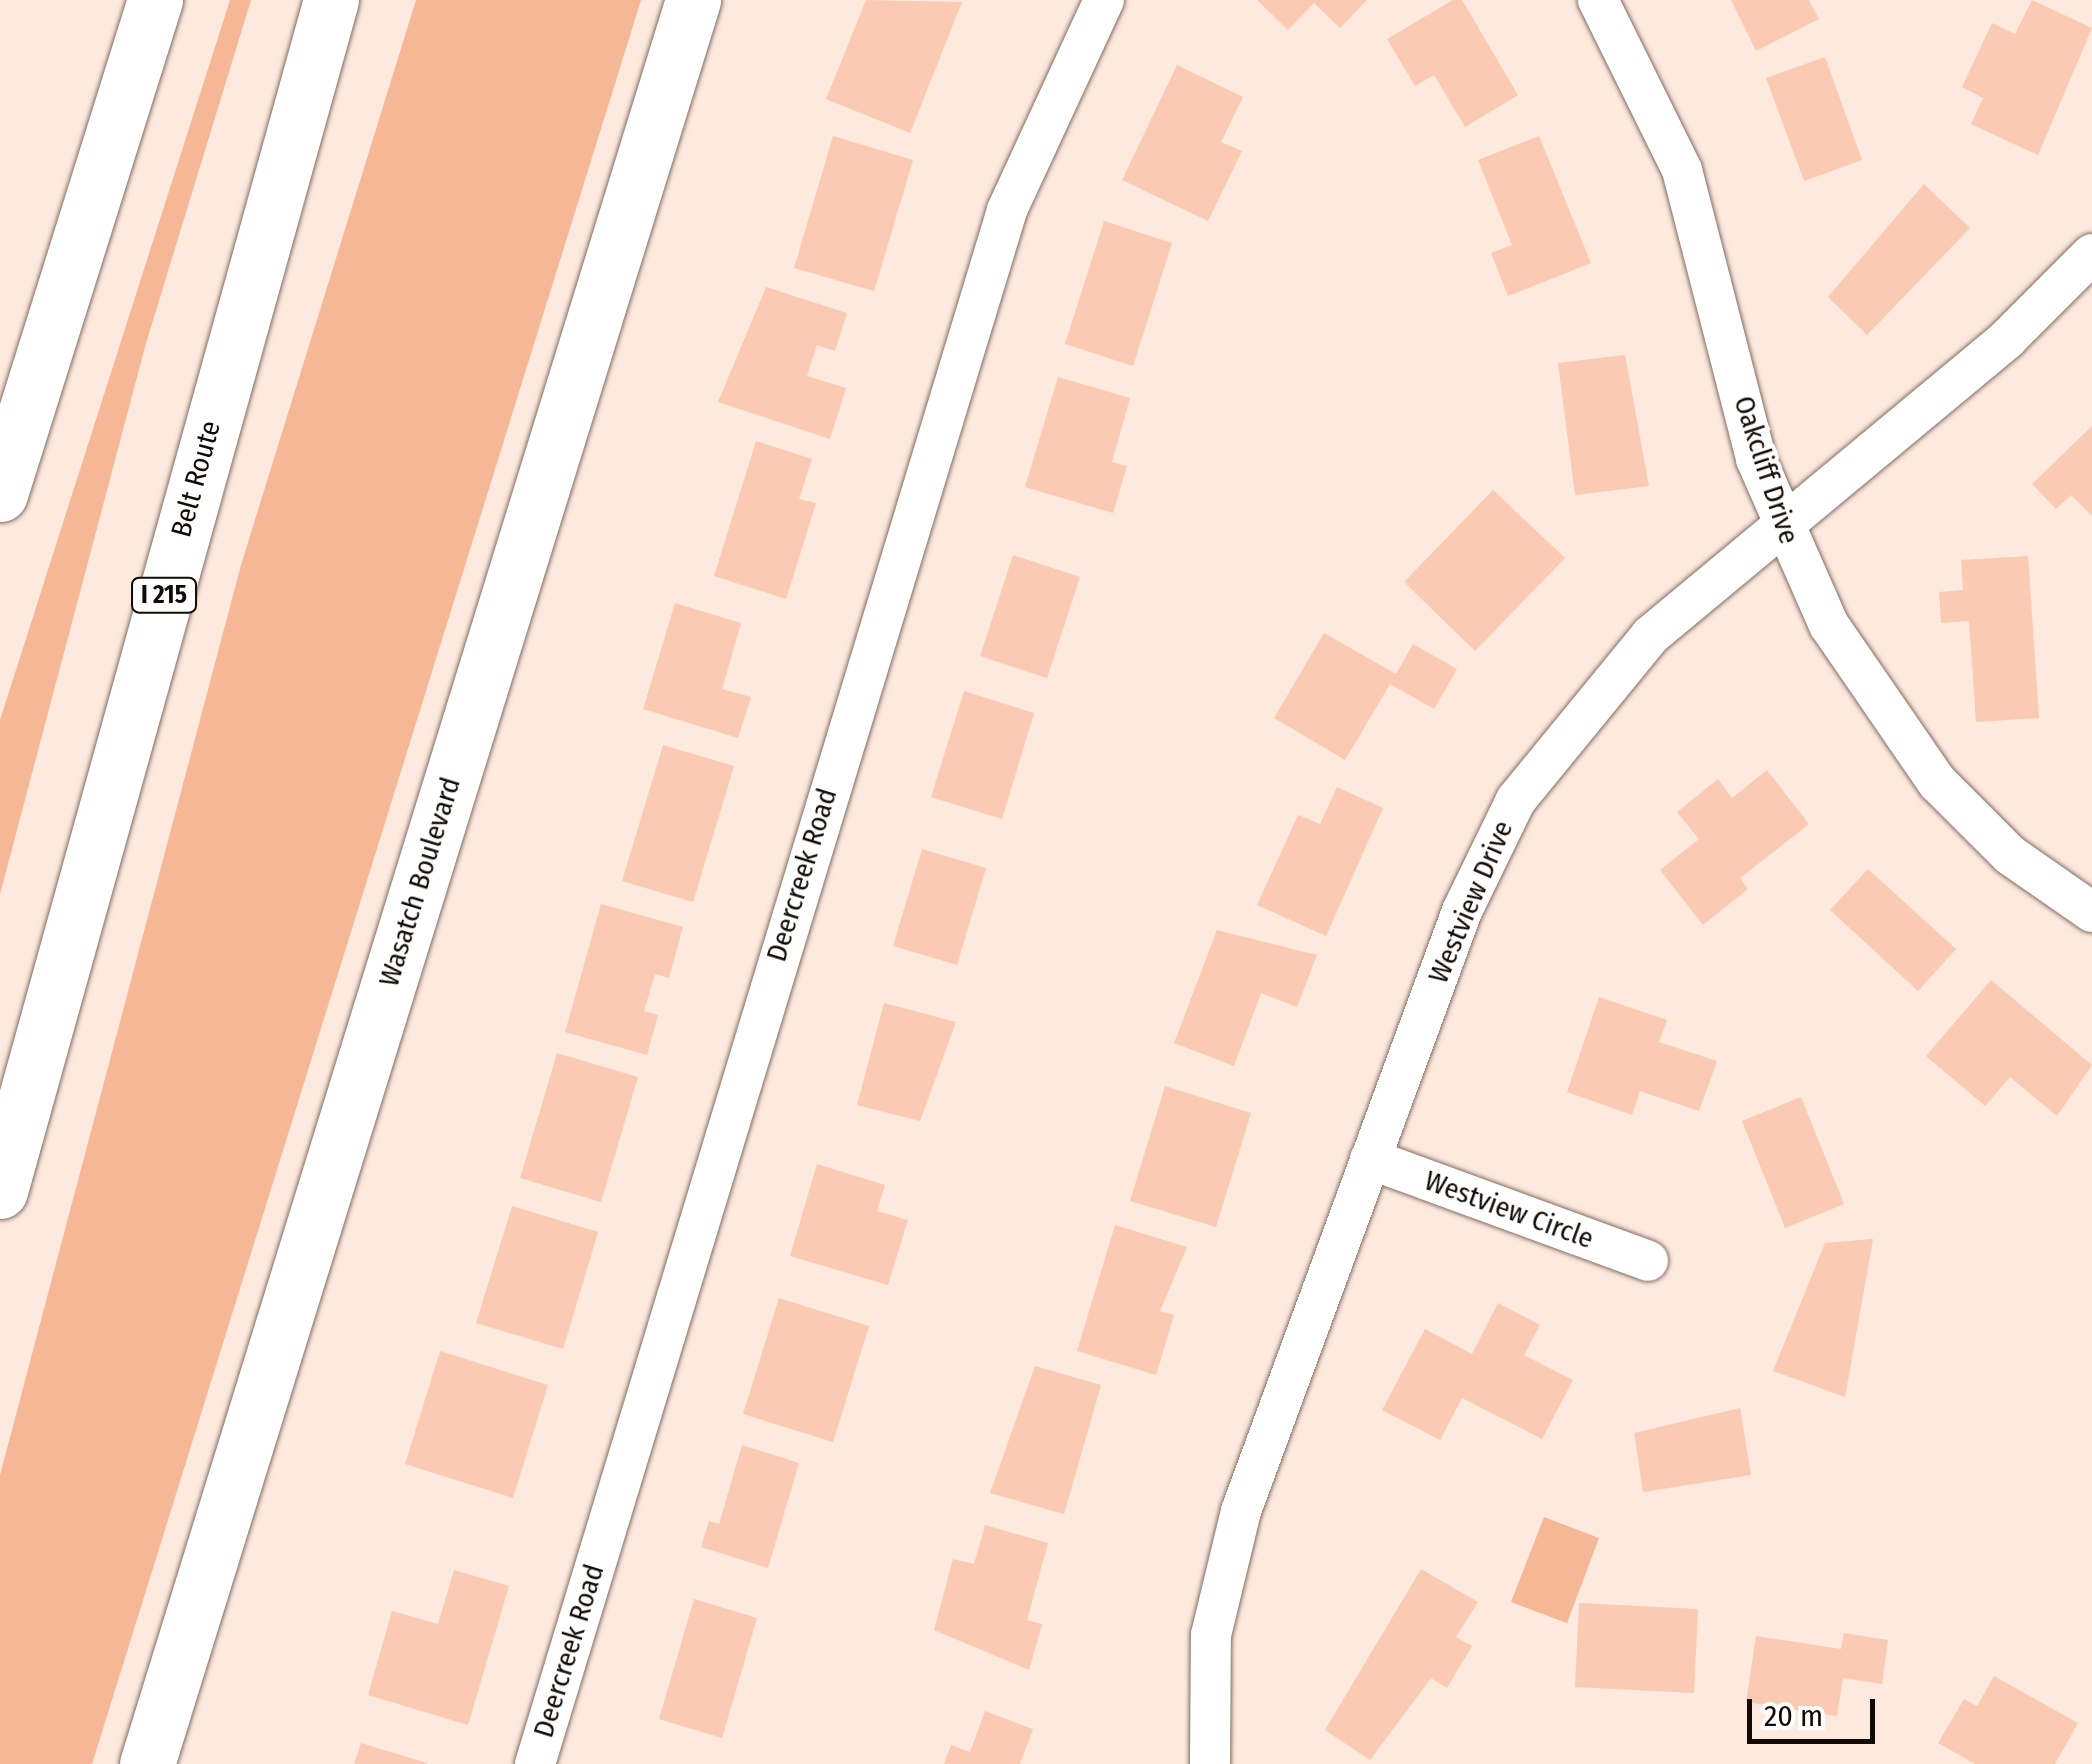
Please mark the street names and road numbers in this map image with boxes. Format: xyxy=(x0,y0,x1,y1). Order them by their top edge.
street label: Oakcliff Drive xyxy=(1726,392,1806,548)
street label: Belt Route xyxy=(164,417,228,541)
road number: I 215 xyxy=(129,575,199,615)
street label: Wasatch Boulevard xyxy=(372,774,468,990)
street label: Deercreek Road xyxy=(760,784,844,966)
street label: Westview Drive xyxy=(1422,816,1520,988)
street label: Westview Circle xyxy=(1420,1164,1598,1256)
street label: Deercreek Road xyxy=(527,1560,611,1742)

